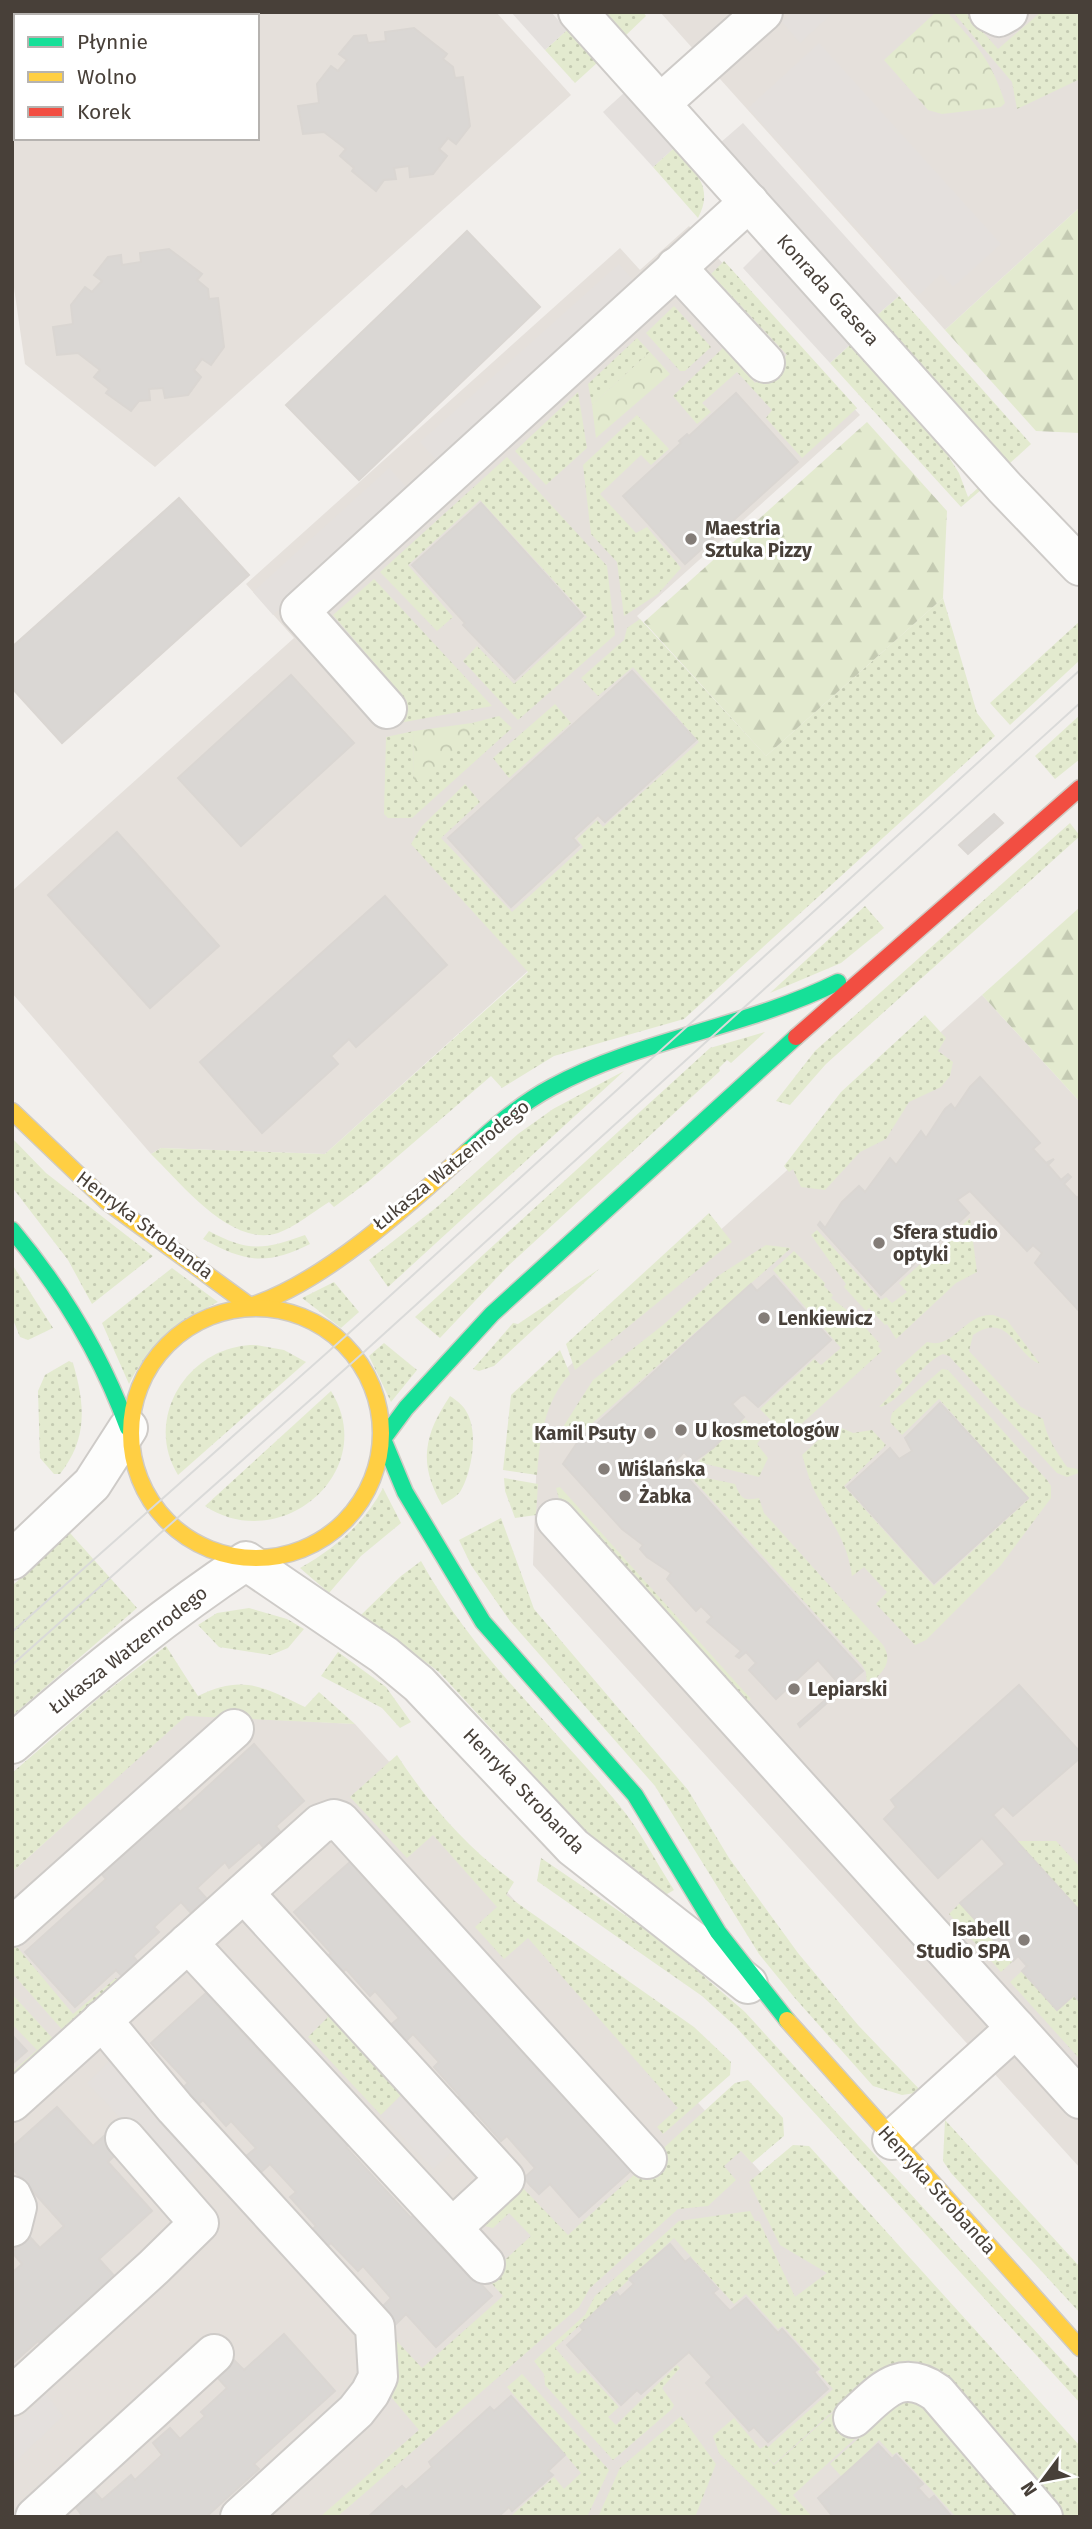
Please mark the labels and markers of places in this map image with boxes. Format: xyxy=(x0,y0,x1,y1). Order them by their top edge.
place label: Maestria Sztuka Pizzy xyxy=(705,517,812,562)
marker: Maestria Sztuka Pizzy xyxy=(683,531,699,547)
place label: Sfera studio optyki xyxy=(893,1221,998,1266)
marker: Sfera studio optyki xyxy=(871,1235,887,1251)
place label: Lenkiewicz xyxy=(778,1307,873,1330)
marker: Lenkiewicz xyxy=(756,1310,772,1326)
place label: U kosmetologów xyxy=(695,1419,840,1442)
place label: Kamil Psuty xyxy=(534,1422,636,1445)
marker: U kosmetologów xyxy=(673,1422,689,1438)
marker: Kamil Psuty xyxy=(642,1425,658,1441)
place label: Wiślańska xyxy=(618,1458,705,1481)
marker: Wiślańska xyxy=(596,1461,612,1477)
place label: Żabka xyxy=(639,1484,691,1508)
marker: Żabka xyxy=(617,1488,633,1504)
place label: Lepiarski xyxy=(808,1678,887,1701)
marker: Lepiarski xyxy=(786,1681,802,1697)
place label: Isabell Studio SPA xyxy=(916,1918,1011,1963)
marker: Isabell Studio SPA xyxy=(1016,1932,1032,1948)

